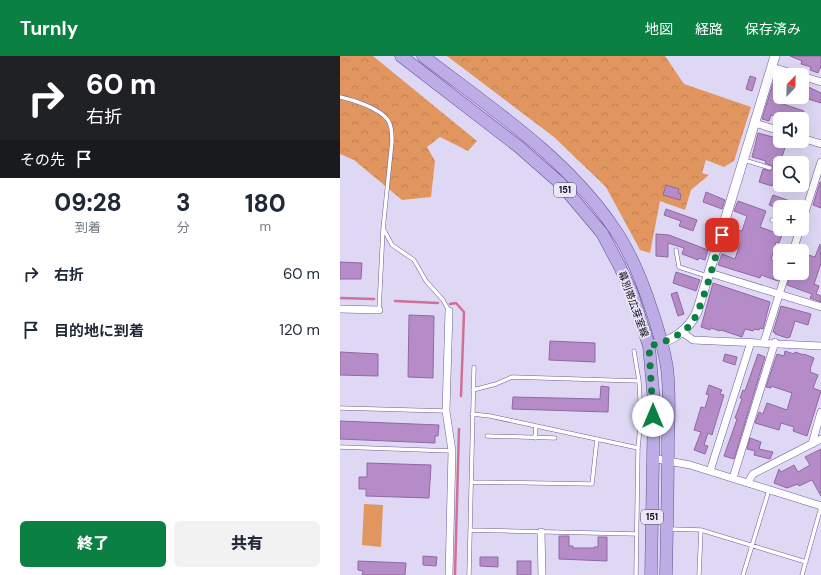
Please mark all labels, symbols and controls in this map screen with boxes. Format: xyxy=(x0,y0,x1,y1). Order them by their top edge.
text: Turnly xyxy=(20,16,78,41)
text: 地図 xyxy=(645,20,673,38)
text: 経路 xyxy=(695,20,723,38)
text: 保存済み xyxy=(745,20,801,38)
text: 60 m xyxy=(86,66,156,103)
north arrow xyxy=(773,68,809,104)
map controls xyxy=(773,68,809,280)
icon: right xyxy=(20,72,72,124)
text: 右折 xyxy=(86,105,122,129)
button: sound xyxy=(773,112,809,148)
icon: arrive xyxy=(73,148,95,170)
text: その先 xyxy=(20,150,65,170)
button: search xyxy=(773,156,809,192)
road number: 151 xyxy=(554,183,576,197)
text: 09:28 xyxy=(54,187,122,218)
text: 3 xyxy=(176,187,190,218)
text: 180 xyxy=(245,188,286,219)
button: + xyxy=(773,200,809,236)
text: m xyxy=(259,218,271,235)
pin xyxy=(705,218,739,252)
text: 到着 xyxy=(75,219,101,236)
text: 分 xyxy=(177,219,190,236)
icon: arrive xyxy=(711,224,733,246)
button: − xyxy=(773,244,809,280)
icon: right xyxy=(20,263,42,285)
text: 60 m xyxy=(283,264,320,284)
text: 右折 xyxy=(54,265,84,285)
street label: 幕別帯広芽室線 xyxy=(615,269,652,339)
icon: arrive xyxy=(20,319,42,341)
text: 120 m xyxy=(279,320,320,340)
text: 目的地に到着 xyxy=(54,321,144,341)
position arrow xyxy=(632,395,674,437)
road number: 151 xyxy=(641,510,663,524)
button: 終了 xyxy=(20,521,166,567)
button: 共有 xyxy=(174,521,320,567)

